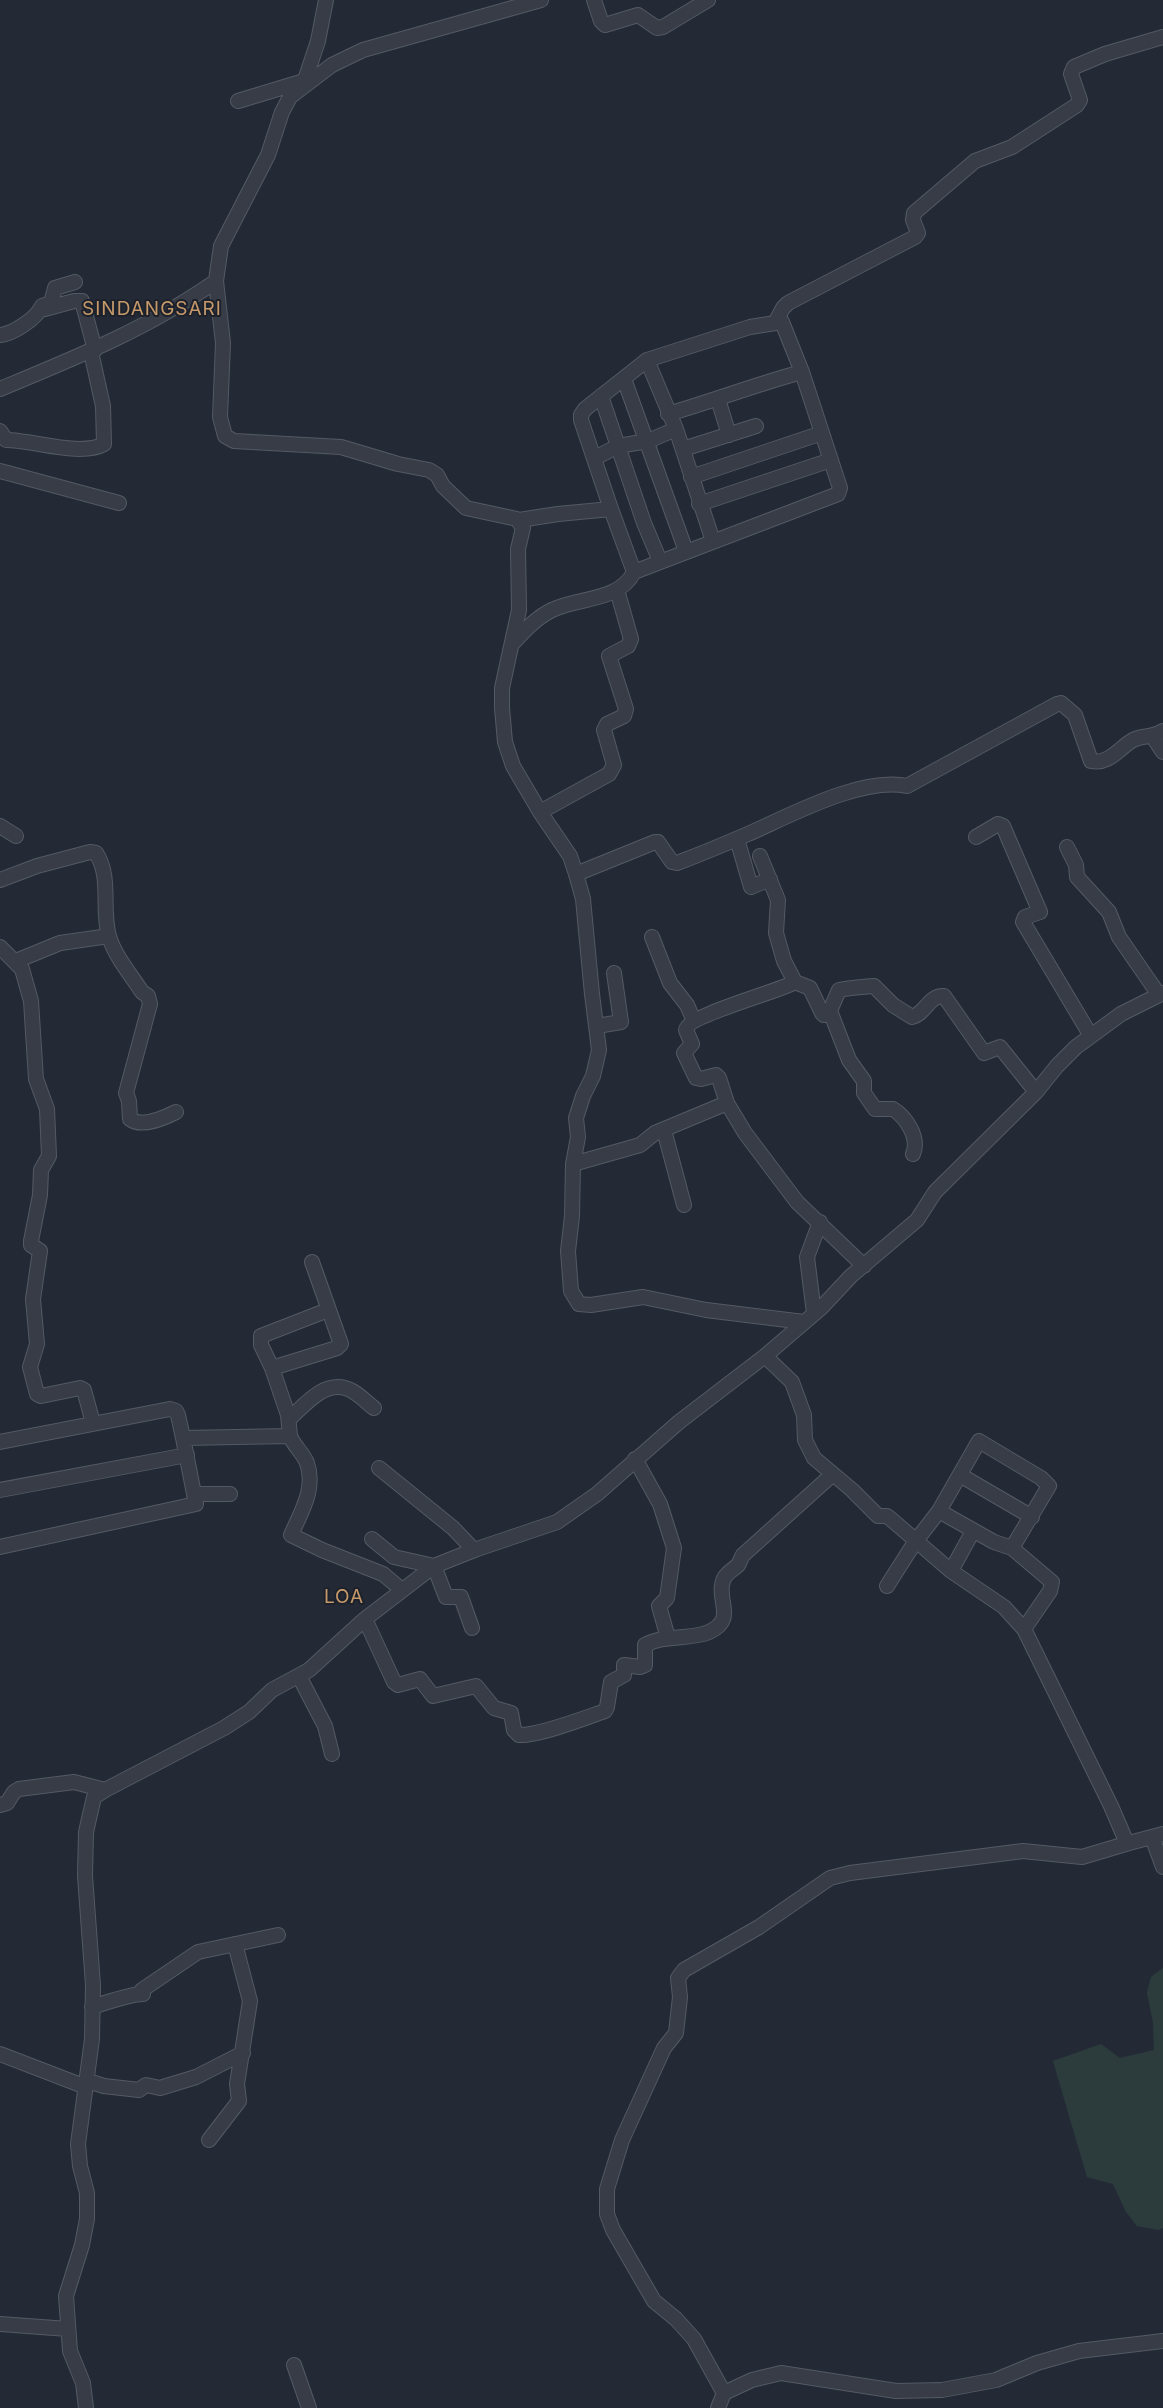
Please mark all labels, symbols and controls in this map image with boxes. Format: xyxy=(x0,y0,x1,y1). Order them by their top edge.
district label: SINDANGSARI xyxy=(81,298,223,320)
district label: LOA xyxy=(324,1586,364,1608)

